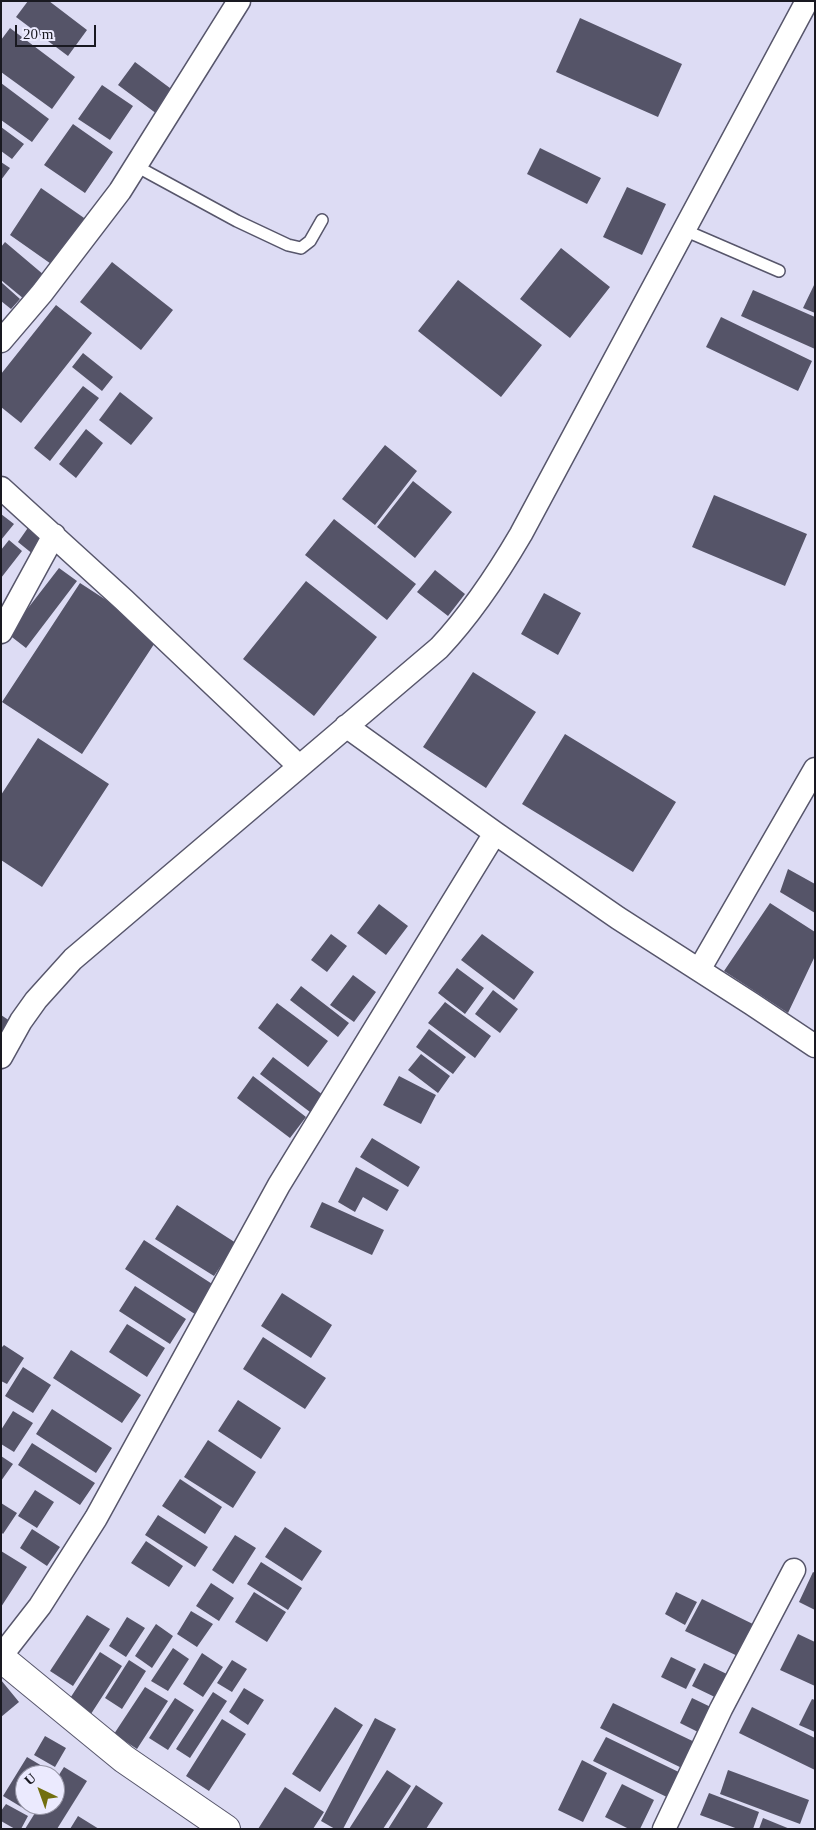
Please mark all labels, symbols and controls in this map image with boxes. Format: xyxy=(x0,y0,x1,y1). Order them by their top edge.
scale bar xyxy=(18,15,99,47)
text: 20 m xyxy=(23,26,53,42)
north arrow xyxy=(15,1765,65,1815)
text: U xyxy=(22,1770,39,1788)

